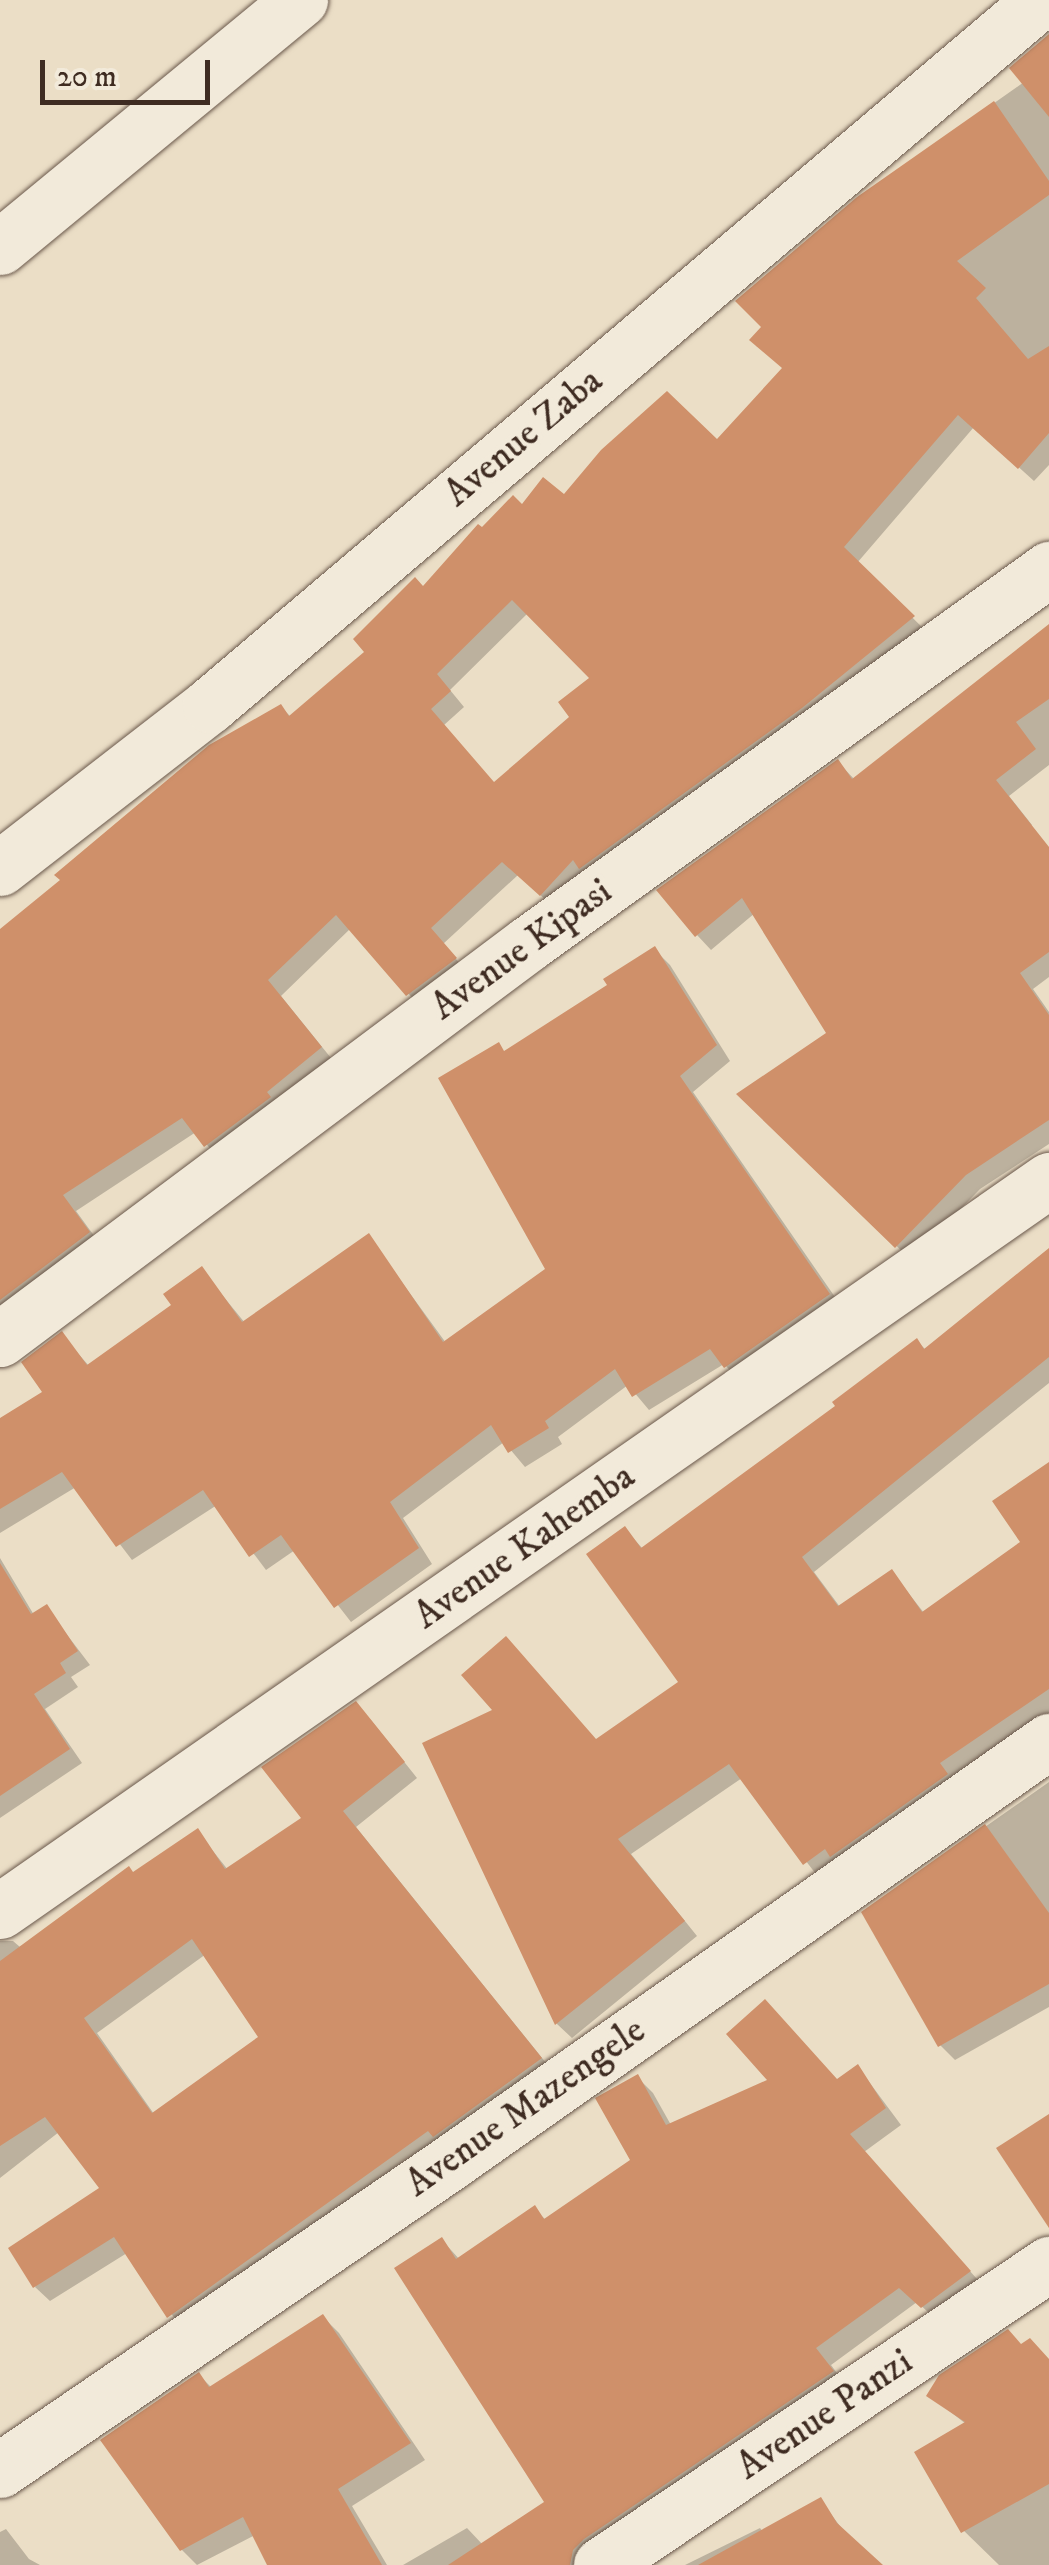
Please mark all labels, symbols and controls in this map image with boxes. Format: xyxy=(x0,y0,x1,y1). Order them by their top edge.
scale bar xyxy=(45,40,215,102)
text: 20 m xyxy=(57,59,117,96)
street label: Avenue Zaba xyxy=(436,359,612,517)
street label: Avenue Kipasi xyxy=(423,869,621,1031)
street label: Avenue Kahemba xyxy=(406,1454,644,1640)
street label: Avenue Mazengele xyxy=(397,2008,655,2208)
street label: Avenue Panzi xyxy=(729,2340,921,2490)

